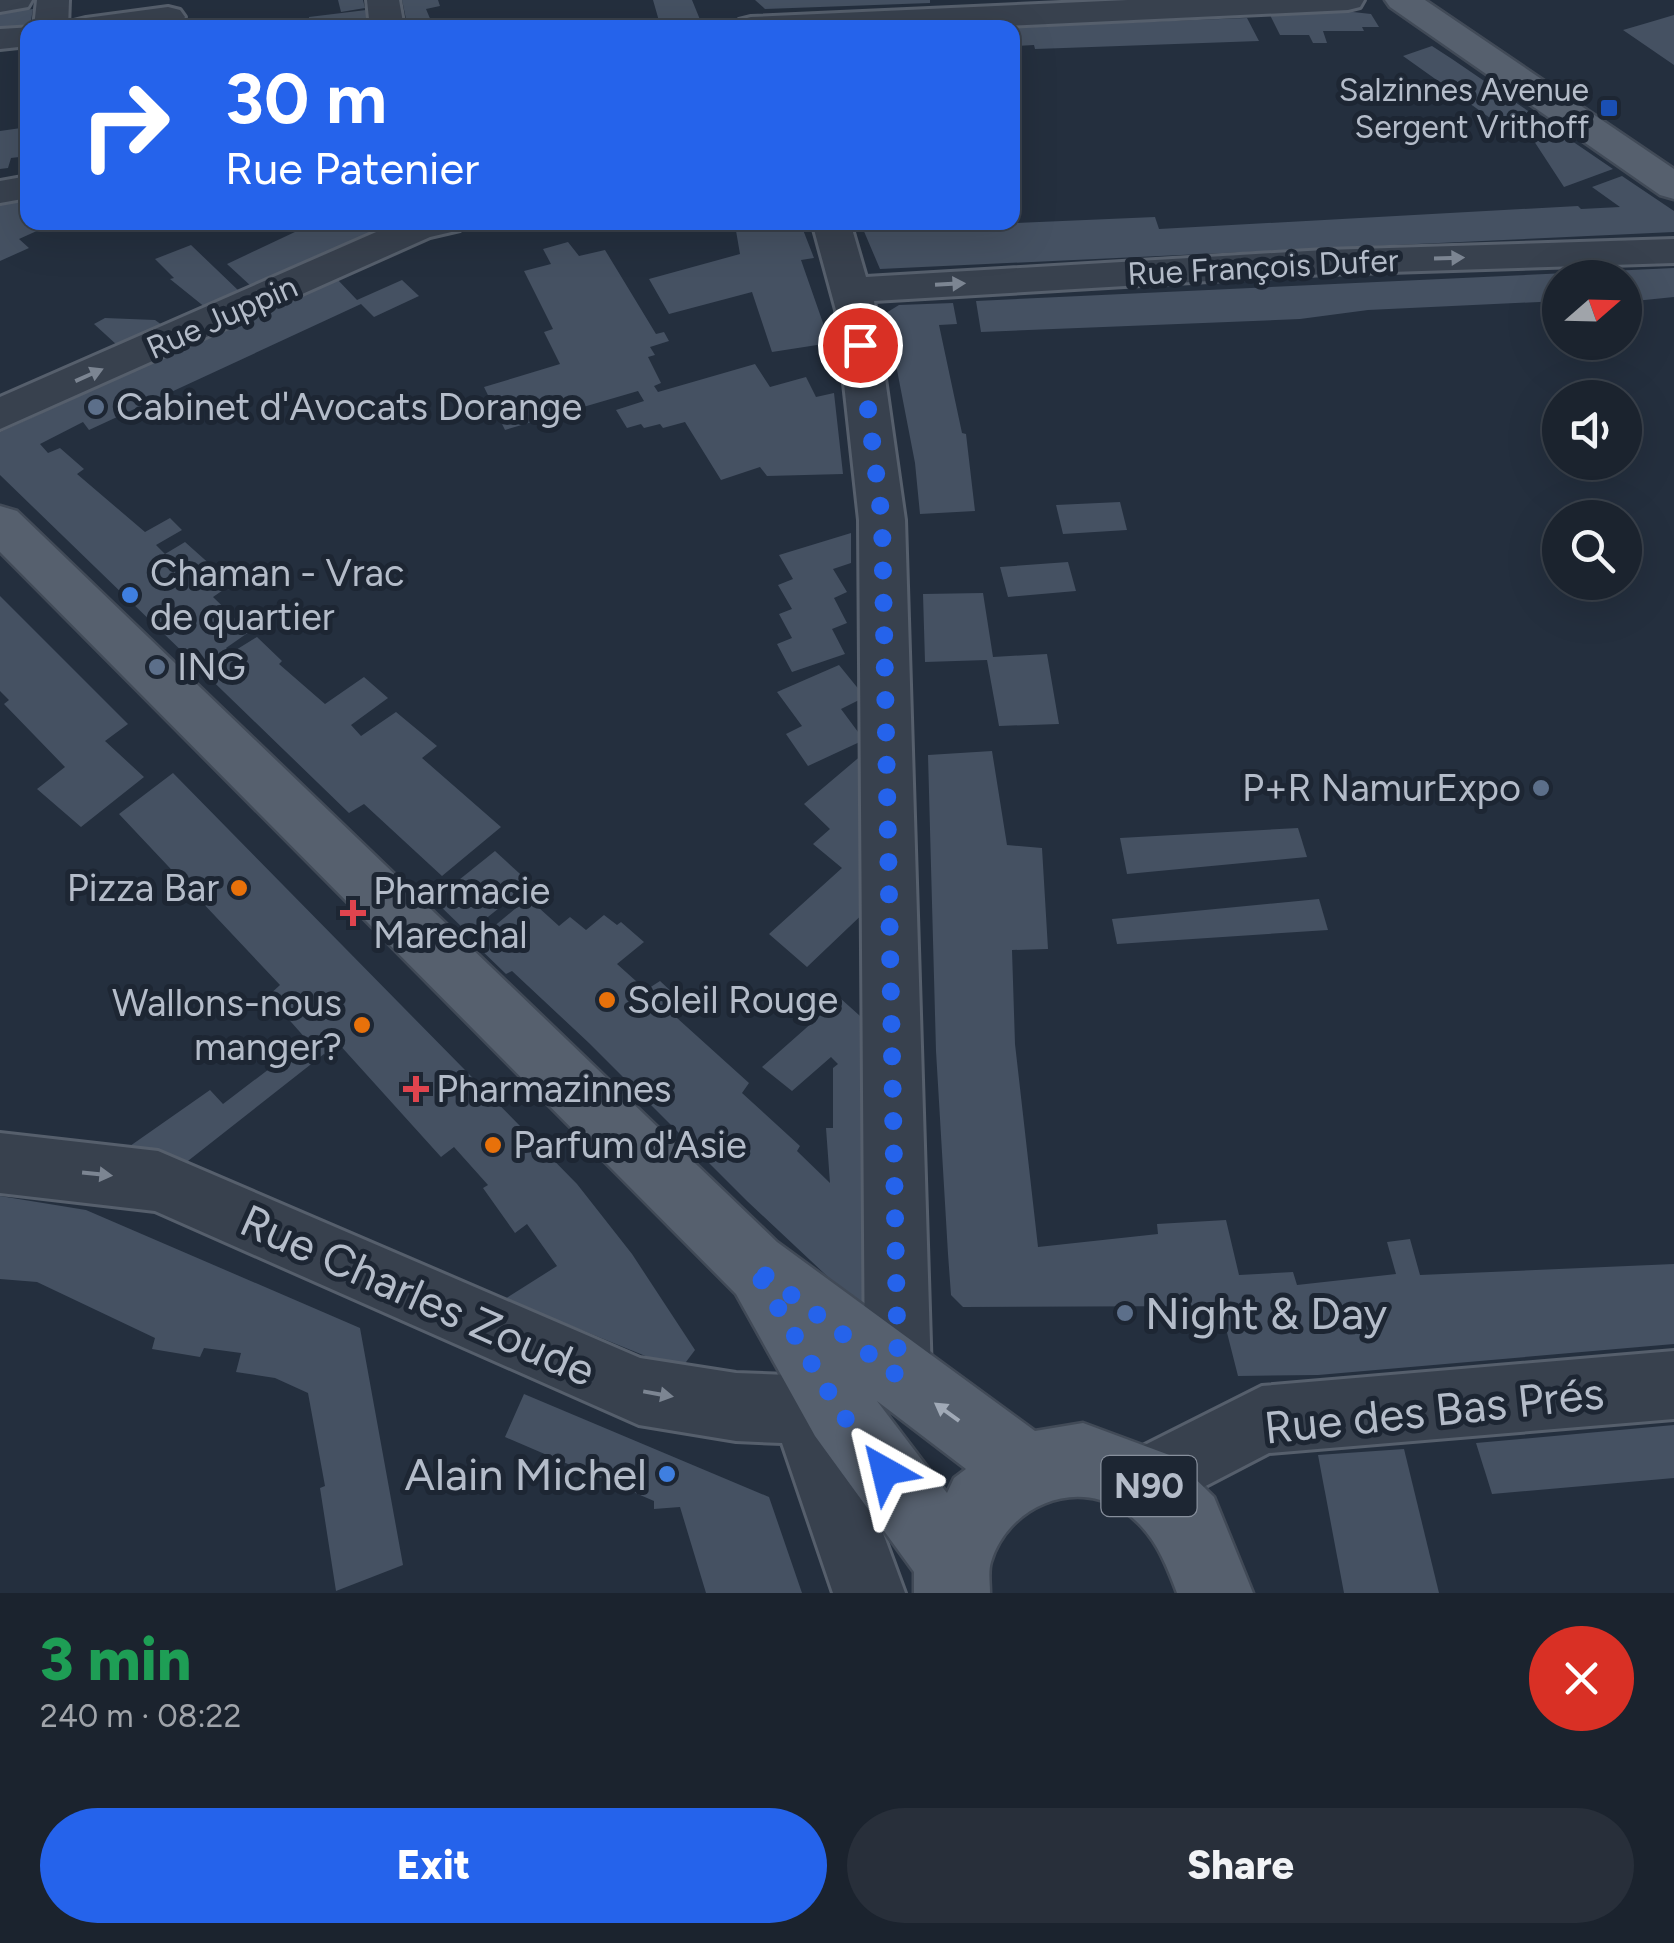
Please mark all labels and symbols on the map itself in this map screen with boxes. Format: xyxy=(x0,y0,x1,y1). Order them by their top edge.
place label: Salzinnes Avenue Sergent Vrithoff xyxy=(1339,71,1589,146)
marker: Salzinnes Avenue Sergent Vrithoff xyxy=(1598,97,1620,119)
street label: Rue François Dufer xyxy=(1127,241,1400,293)
one-way arrow xyxy=(1433,250,1465,266)
north arrow xyxy=(1542,260,1642,360)
street label: Rue Juppin xyxy=(141,267,303,367)
one-way arrow xyxy=(934,276,966,292)
pin xyxy=(818,303,903,388)
one-way arrow xyxy=(74,367,104,383)
place label: Cabinet d'Avocats Dorange xyxy=(116,384,582,430)
marker: Cabinet d'Avocats Dorange xyxy=(85,396,107,418)
place label: Chaman - Vrac de quartier xyxy=(150,550,404,640)
marker: Chaman - Vrac de quartier xyxy=(119,584,141,606)
place label: ING xyxy=(177,644,246,690)
marker: ING xyxy=(146,656,168,678)
place label: P+R NamurExpo xyxy=(1242,765,1521,811)
marker: P+R NamurExpo xyxy=(1530,777,1552,799)
place label: Pizza Bar xyxy=(67,865,219,911)
place label: Pharmacie Marechal xyxy=(373,868,550,958)
marker: Pizza Bar xyxy=(228,877,250,899)
marker: Pharmacie Marechal xyxy=(342,902,364,924)
place label: Soleil Rouge xyxy=(627,977,838,1023)
place label: Wallons-nous manger? xyxy=(112,980,342,1070)
marker: Soleil Rouge xyxy=(596,989,618,1011)
marker: Wallons-nous manger? xyxy=(351,1014,373,1036)
place label: Pharmazinnes xyxy=(436,1066,672,1112)
marker: Pharmazinnes xyxy=(405,1078,427,1100)
place label: Parfum d'Asie xyxy=(513,1122,747,1168)
marker: Parfum d'Asie xyxy=(482,1134,504,1156)
one-way arrow xyxy=(81,1166,113,1182)
street label: Rue Charles Zoude xyxy=(232,1193,604,1397)
place label: Night & Day xyxy=(1145,1286,1388,1340)
marker: Night & Day xyxy=(1114,1302,1136,1324)
street label: Rue des Bas Prés xyxy=(1262,1365,1606,1455)
one-way arrow xyxy=(642,1387,674,1402)
one-way arrow xyxy=(934,1402,961,1422)
position arrow xyxy=(833,1419,937,1523)
place label: Alain Michel xyxy=(405,1447,647,1501)
road number: N90 xyxy=(1102,1456,1196,1516)
marker: Alain Michel xyxy=(656,1463,678,1485)

